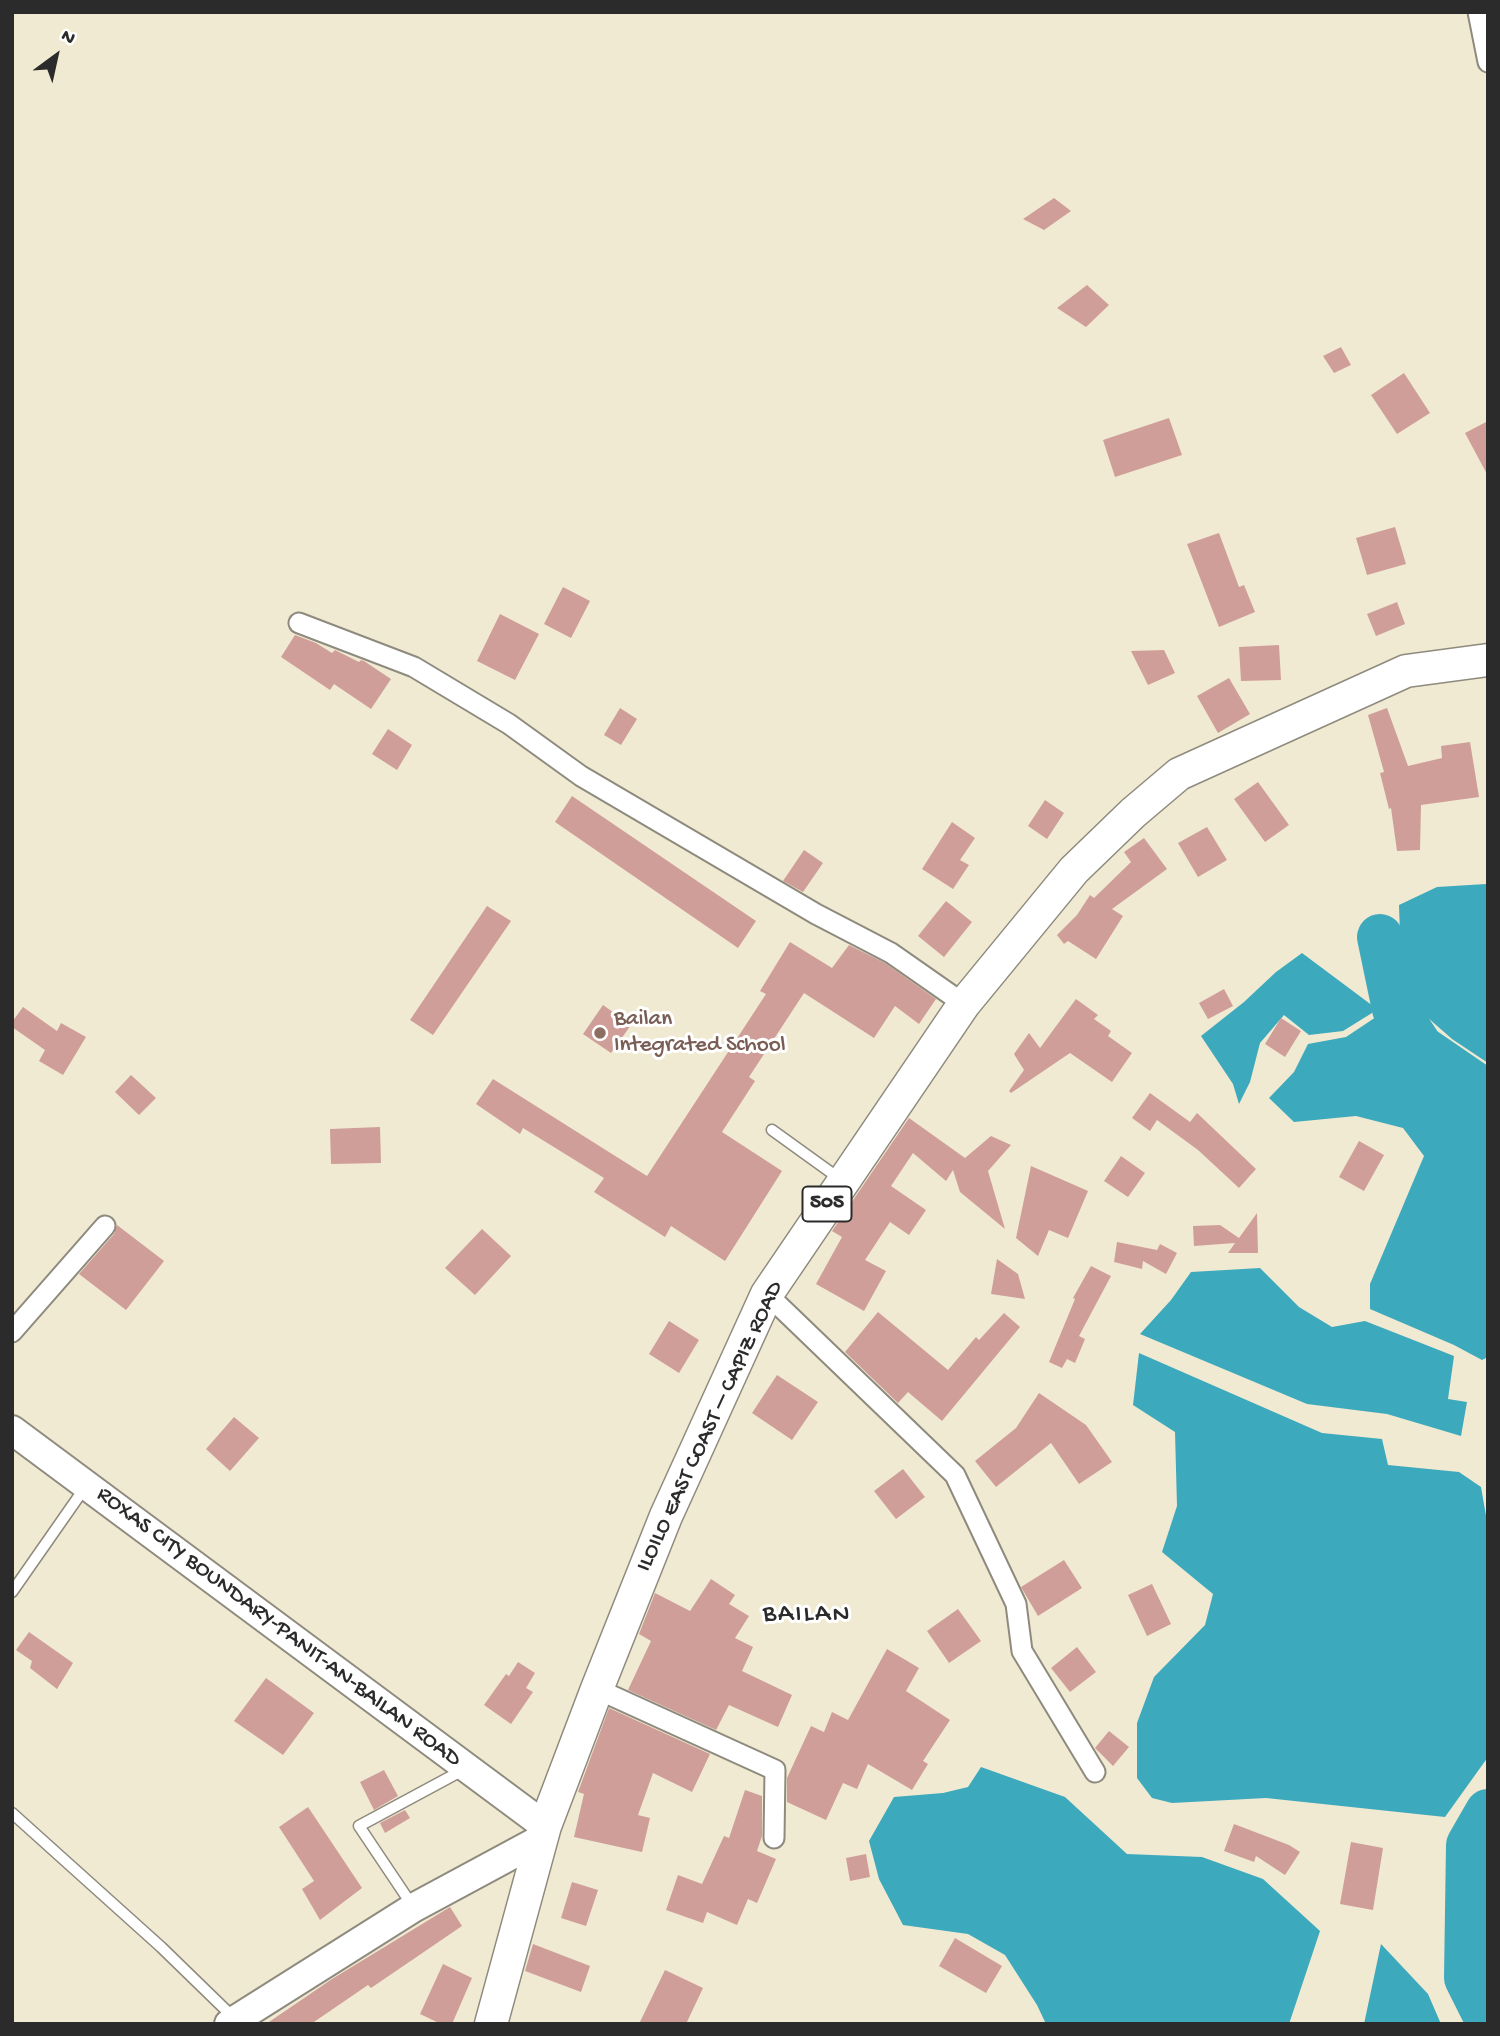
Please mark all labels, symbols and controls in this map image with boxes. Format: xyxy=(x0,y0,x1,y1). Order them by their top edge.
north arrow xyxy=(21,21,91,91)
text: N xyxy=(56,25,79,51)
place label: Bailan Integrated School xyxy=(614,1006,786,1060)
marker: Bailan Integrated School xyxy=(592,1025,608,1041)
road number: 505 xyxy=(802,1186,852,1222)
street label: ILOILO EAST COAST – CAPIZ ROAD xyxy=(631,1277,791,1577)
street label: ROXAS CITY BOUNDARY-PANIT-AN-BAILAN ROAD xyxy=(90,1482,466,1774)
district label: BAILAN xyxy=(763,1600,851,1632)

